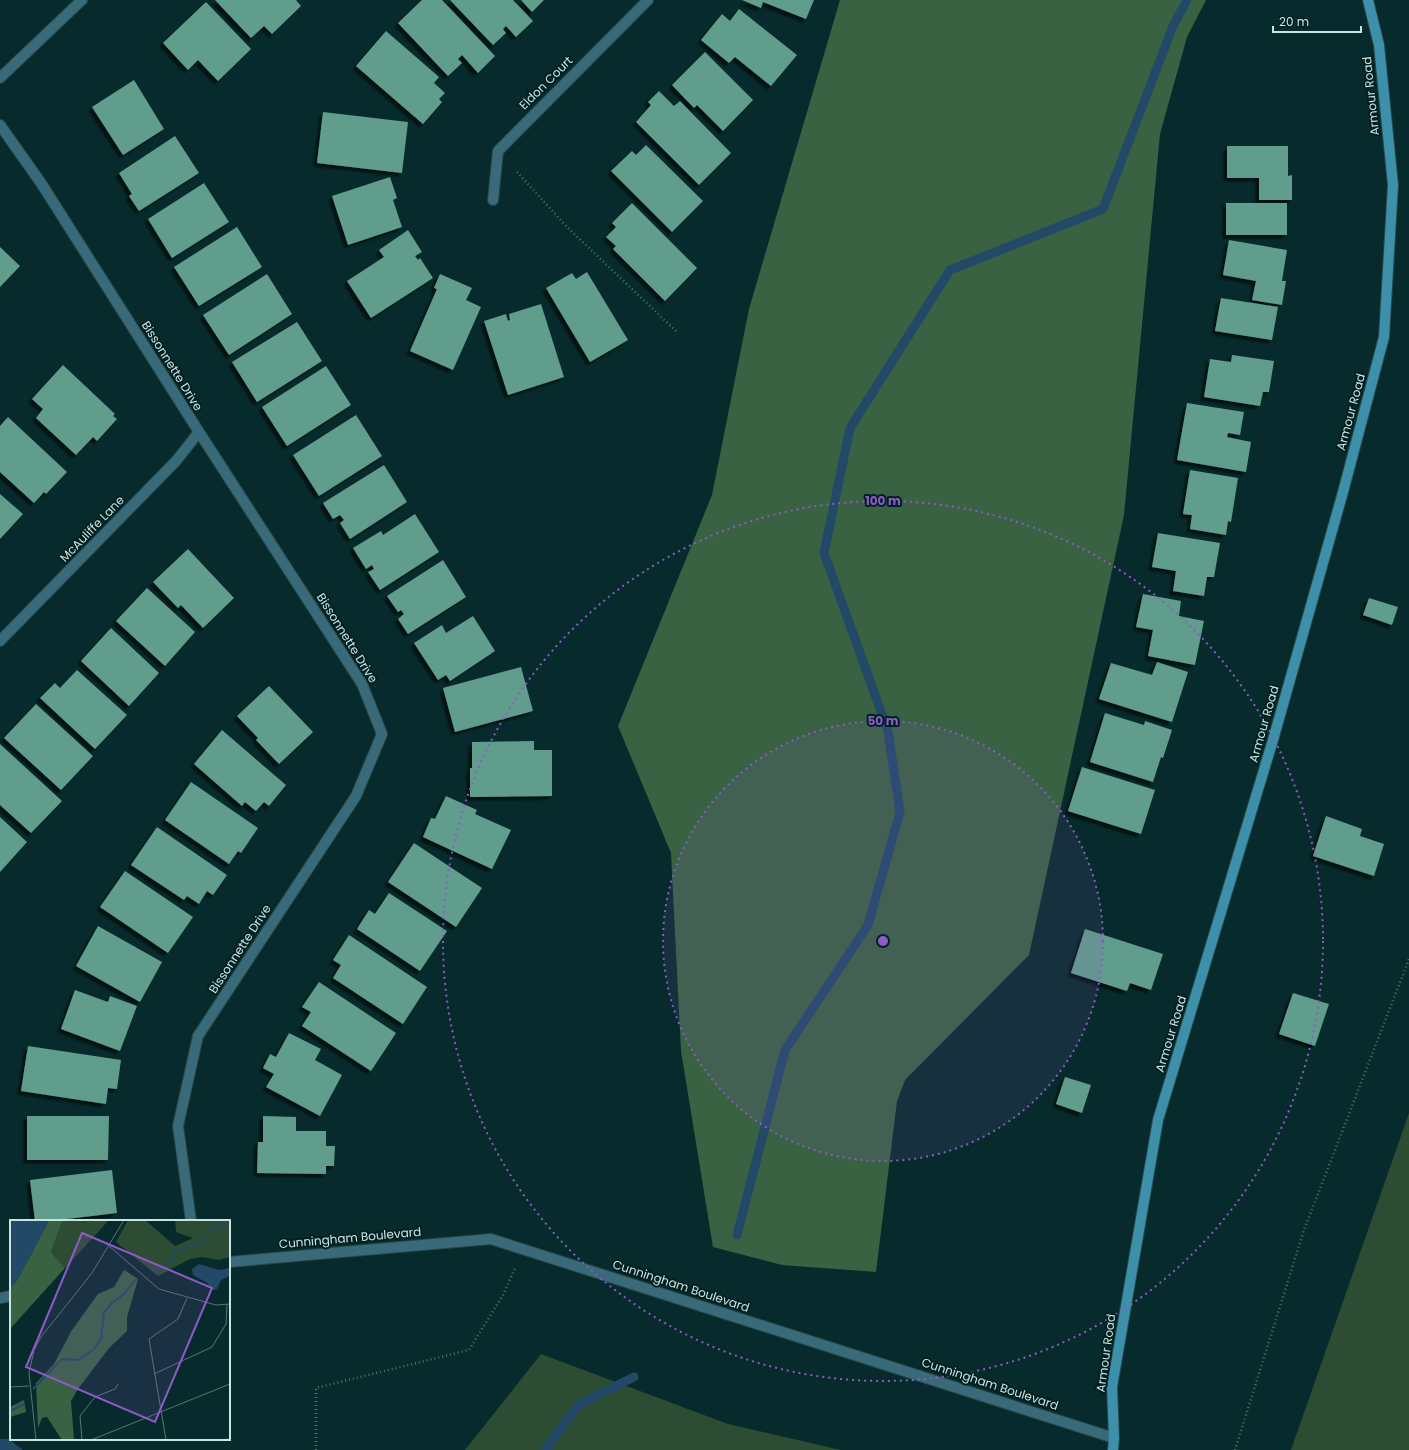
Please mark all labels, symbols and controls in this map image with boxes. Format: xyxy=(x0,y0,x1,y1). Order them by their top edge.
scale bar xyxy=(1273,8,1361,34)
text: 20 m xyxy=(1279,13,1309,30)
street label: Eldon Court xyxy=(515,52,576,113)
street label: Armour Road xyxy=(1358,56,1383,136)
street label: Bissonnette Drive xyxy=(138,318,207,414)
street label: Armour Road xyxy=(1332,371,1369,452)
street label: McAuliffe Lane xyxy=(56,492,128,566)
text: 100 m xyxy=(865,492,901,509)
street label: Bissonnette Drive xyxy=(313,590,382,686)
street label: Armour Road xyxy=(1244,683,1283,764)
text: 50 m xyxy=(868,712,899,729)
street label: Bissonnette Drive xyxy=(204,901,275,996)
centre of rings xyxy=(876,934,890,948)
street label: Armour Road xyxy=(1151,994,1190,1074)
inset map xyxy=(10,1220,230,1440)
street label: Cunningham Boulevard xyxy=(278,1223,422,1252)
street label: Cunningham Boulevard xyxy=(611,1255,752,1316)
street label: Armour Road xyxy=(1092,1313,1119,1393)
street label: Cunningham Boulevard xyxy=(920,1353,1061,1414)

